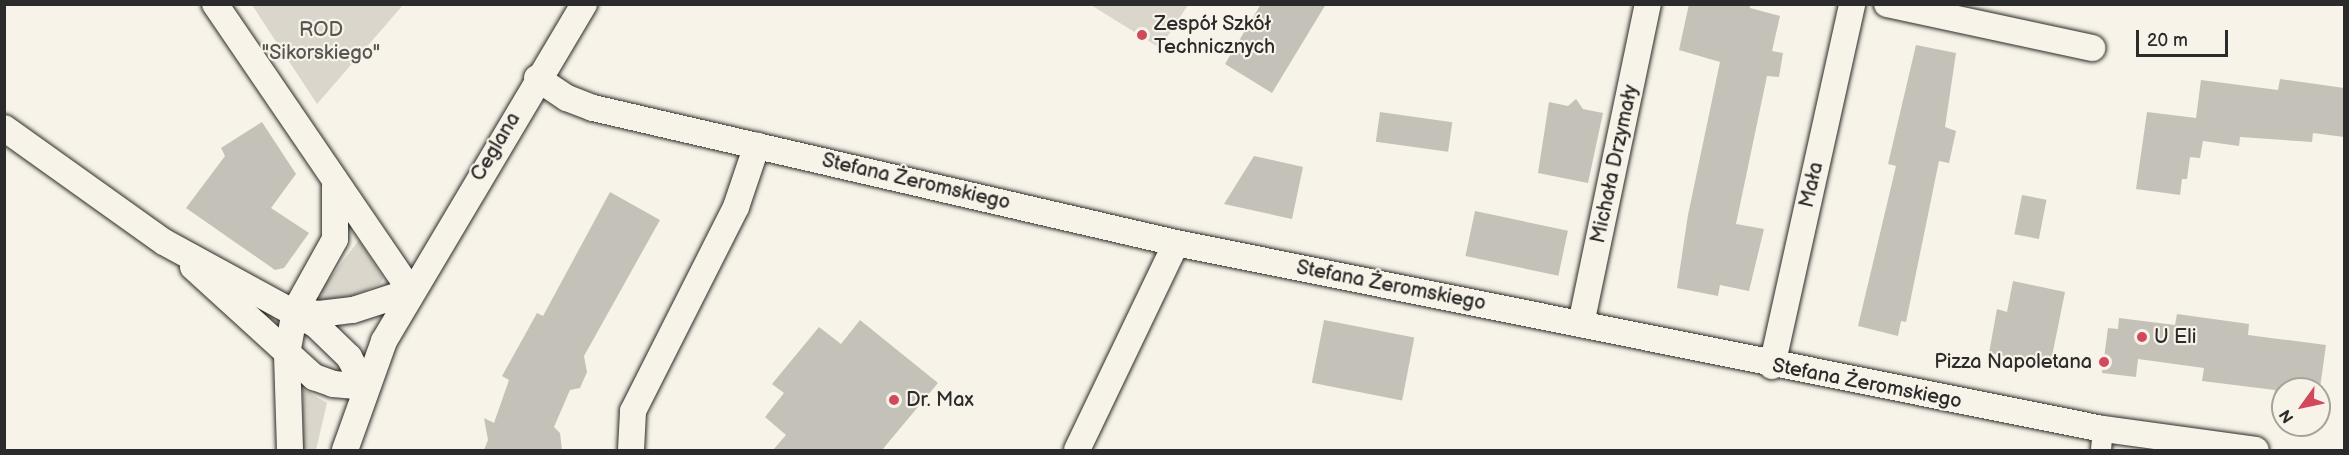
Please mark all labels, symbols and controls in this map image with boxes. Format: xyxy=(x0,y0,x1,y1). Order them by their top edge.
place label: Zespół Szkół Technicznych xyxy=(1154,12,1275,59)
park label: ROD "Sikorskiego" xyxy=(262,18,380,65)
scale bar xyxy=(2139,18,2230,56)
marker: Zespół Szkół Technicznych xyxy=(1135,28,1149,42)
text: 20 m xyxy=(2147,30,2188,51)
street label: Michała Drzymały xyxy=(1586,82,1644,246)
street label: Ceglana xyxy=(466,108,526,186)
street label: Stefana Żeromskiego xyxy=(820,149,1012,215)
street label: Mała xyxy=(1795,160,1829,210)
street label: Stefana Żeromskiego xyxy=(1294,256,1488,316)
place label: U Eli xyxy=(2154,325,2196,349)
marker: U Eli xyxy=(2135,330,2149,344)
place label: Pizza Napoletana xyxy=(1934,350,2092,374)
street label: Stefana Żeromskiego xyxy=(1770,354,1964,414)
marker: Pizza Napoletana xyxy=(2097,355,2111,369)
north arrow xyxy=(2271,377,2331,437)
place label: Dr. Max xyxy=(906,388,974,412)
marker: Dr. Max xyxy=(887,393,901,407)
text: N xyxy=(2276,406,2298,426)

